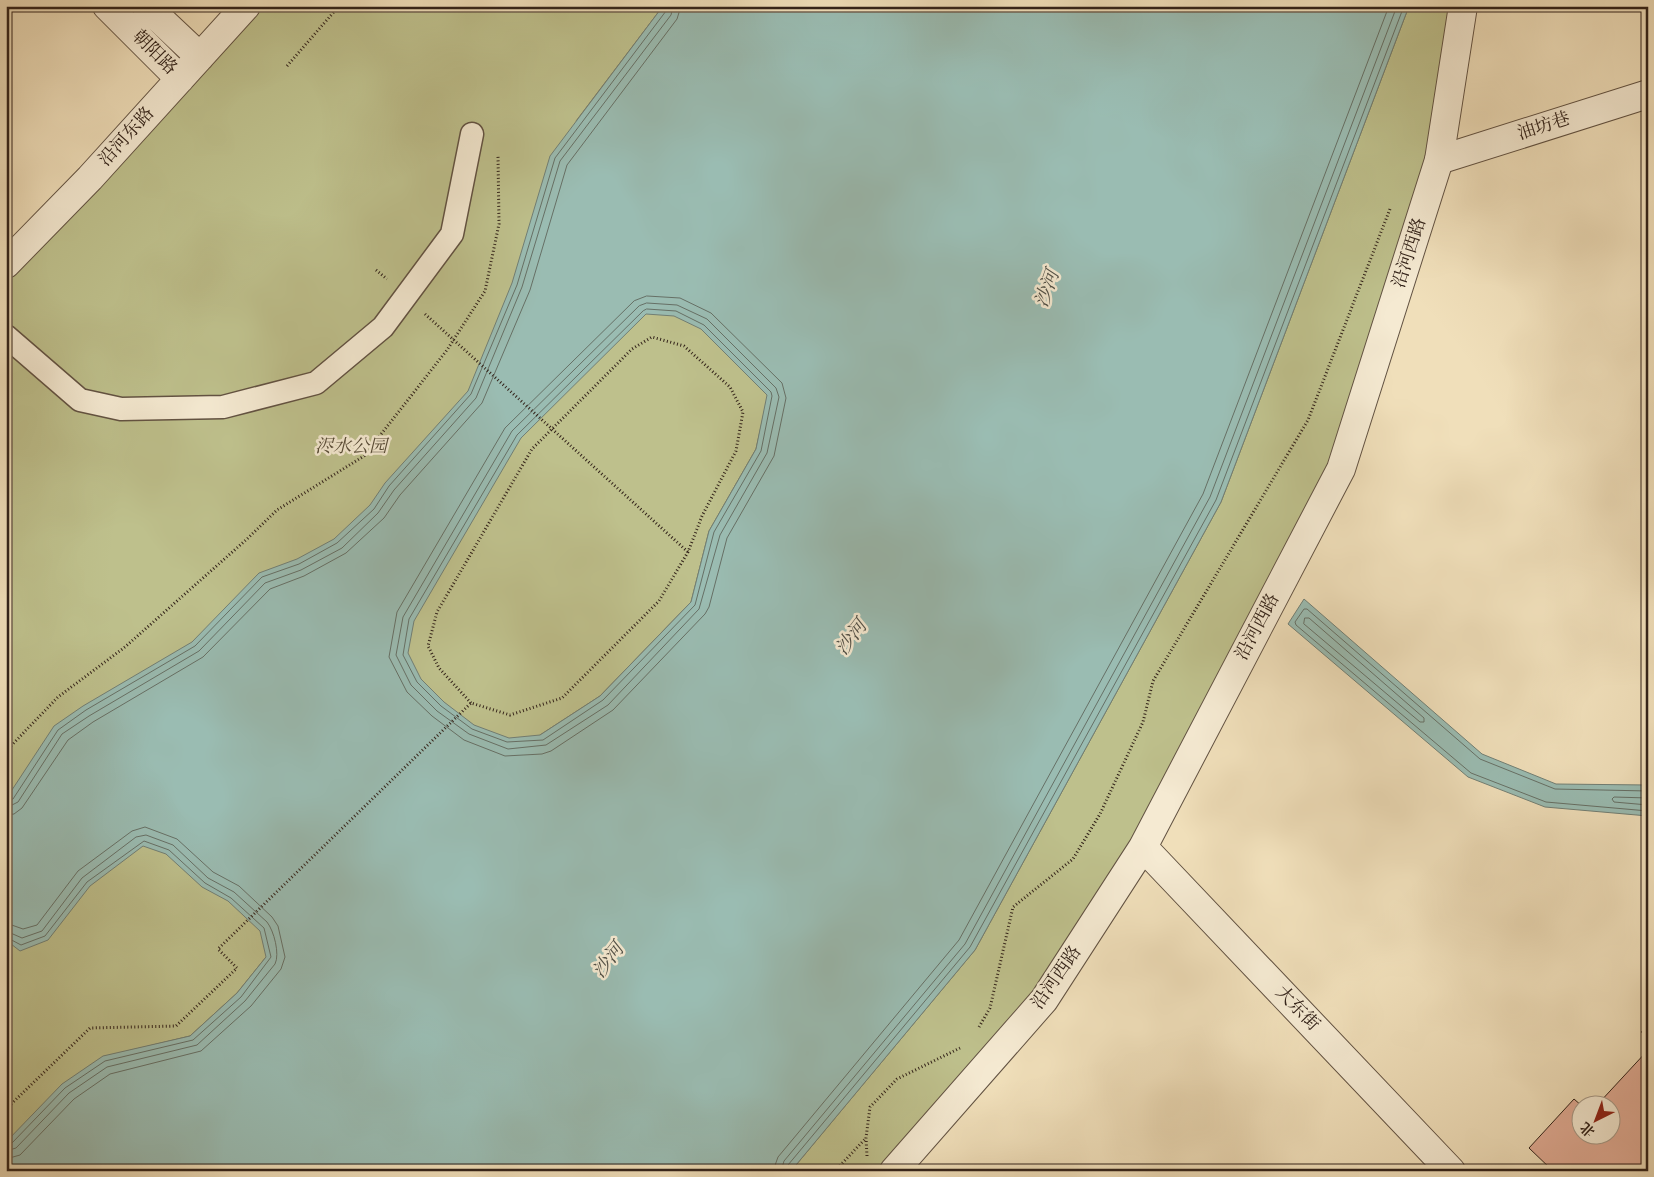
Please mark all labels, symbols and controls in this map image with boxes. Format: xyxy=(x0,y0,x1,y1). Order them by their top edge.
street label: 朝阳路 xyxy=(126,25,182,81)
street label: 沿河东路 xyxy=(94,102,160,172)
street label: 油坊巷 xyxy=(1514,107,1574,147)
street label: 沿河西路 xyxy=(1387,215,1433,291)
water label: 沙河 xyxy=(1030,264,1067,311)
park label: 浕水公园 xyxy=(315,435,390,460)
street label: 沿河西路 xyxy=(1230,589,1286,665)
water label: 沙河 xyxy=(830,613,876,661)
water label: 沙河 xyxy=(587,936,633,984)
street label: 沿河西路 xyxy=(1026,941,1088,1015)
street label: 大东街 xyxy=(1269,981,1325,1037)
north arrow xyxy=(1572,1094,1622,1144)
text: 北 xyxy=(1577,1117,1600,1140)

